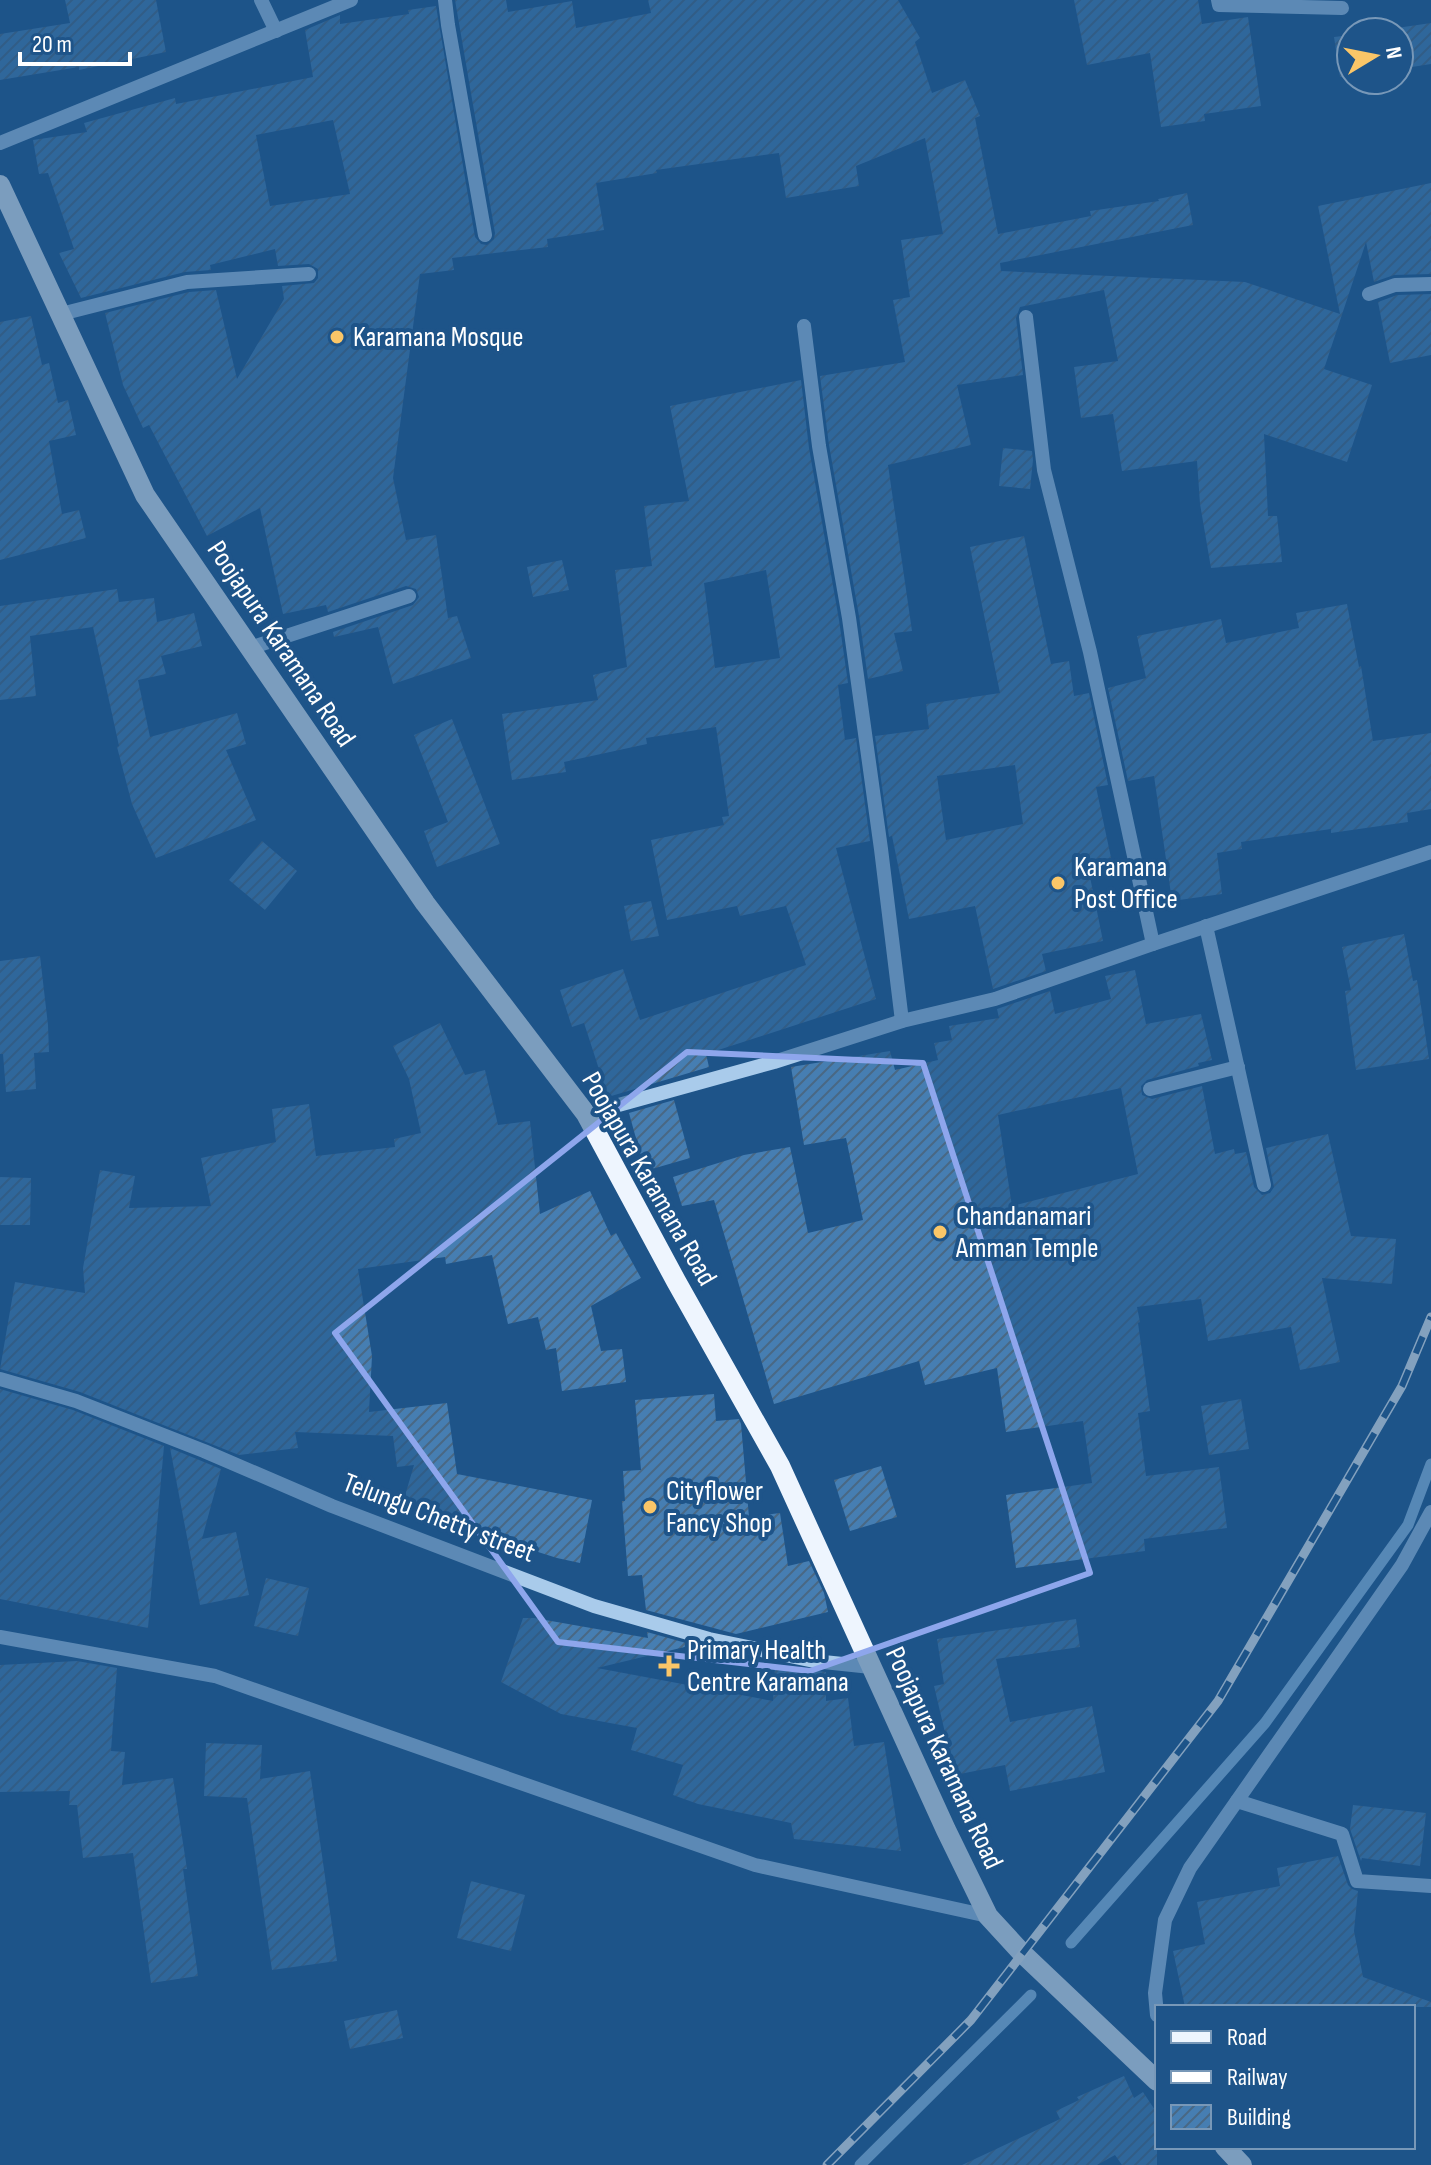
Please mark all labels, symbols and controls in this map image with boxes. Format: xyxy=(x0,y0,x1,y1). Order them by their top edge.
scale bar xyxy=(20,16,130,66)
north arrow xyxy=(1335,16,1415,96)
text: 20 m xyxy=(32,30,72,59)
text: N xyxy=(1379,45,1408,61)
place label: Karamana Mosque xyxy=(353,321,524,354)
marker: Karamana Mosque xyxy=(328,328,346,346)
street label: Poojapura Karamana Road xyxy=(200,535,362,753)
place label: Karamana Post Office xyxy=(1074,851,1178,916)
marker: Karamana Post Office xyxy=(1049,874,1067,892)
street label: Poojapura Karamana Road xyxy=(574,1066,724,1292)
place label: Chandanamari Amman Temple xyxy=(955,1200,1099,1265)
marker: Chandanamari Amman Temple xyxy=(931,1223,949,1241)
street label: Telungu Chetty street xyxy=(338,1466,540,1570)
place label: Cityflower Fancy Shop xyxy=(666,1475,772,1540)
marker: Cityflower Fancy Shop xyxy=(641,1498,659,1516)
place label: Primary Health Centre Karamana xyxy=(687,1634,849,1699)
street label: Poojapura Karamana Road xyxy=(878,1642,1010,1874)
marker: Primary Health Centre Karamana xyxy=(658,1655,680,1677)
legend xyxy=(1155,2005,1415,2149)
text: Road xyxy=(1227,2023,1267,2052)
text: Railway xyxy=(1227,2063,1287,2092)
text: Building xyxy=(1227,2103,1291,2132)

